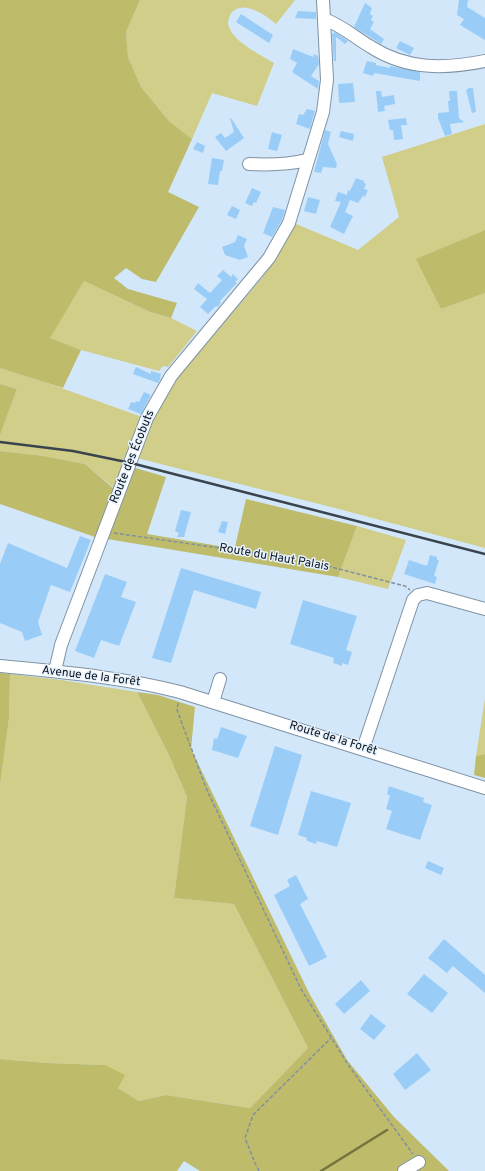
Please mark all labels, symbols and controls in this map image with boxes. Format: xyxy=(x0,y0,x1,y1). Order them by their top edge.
street label: Route des Écobuts xyxy=(108,408,158,506)
street label: Route du Haut Palais xyxy=(218,541,330,575)
street label: Avenue de la Forêt xyxy=(41,664,141,690)
street label: Route de la Forêt xyxy=(287,719,379,759)

